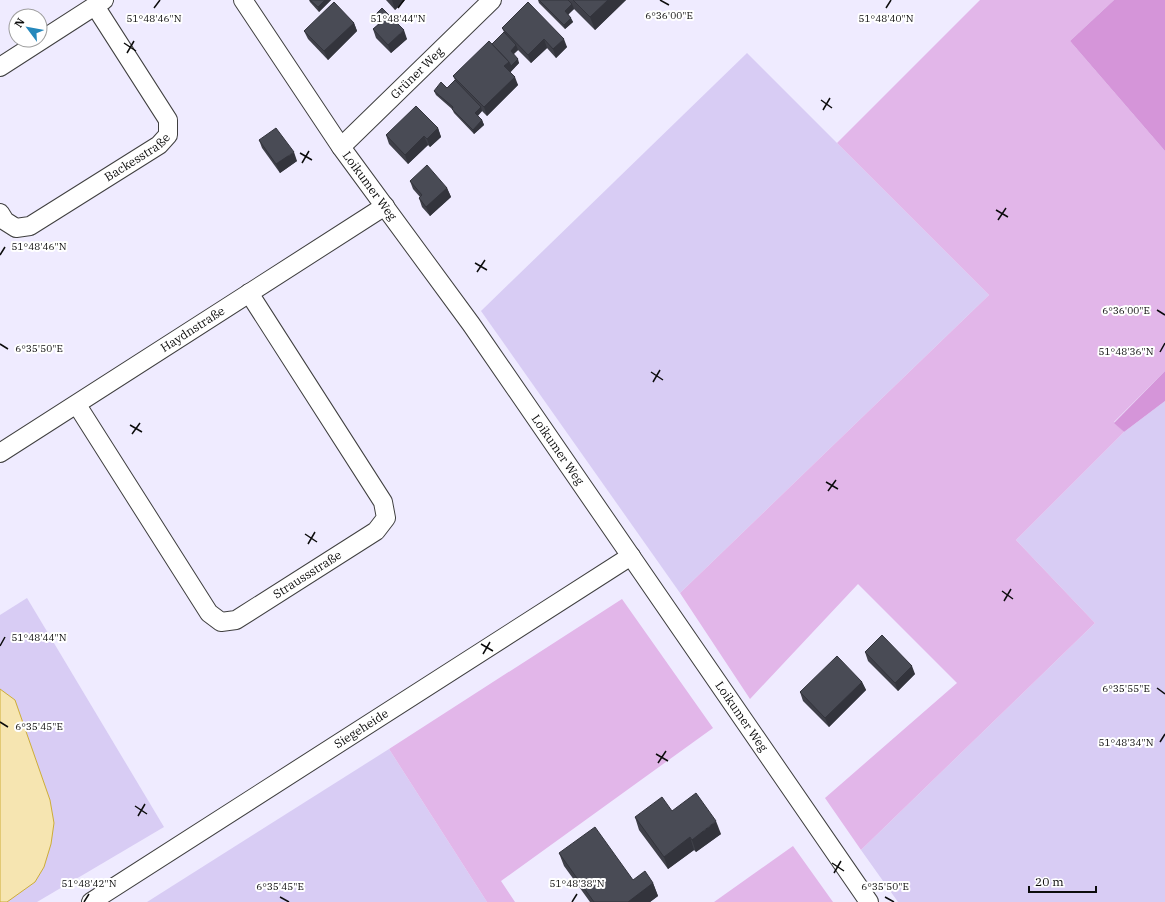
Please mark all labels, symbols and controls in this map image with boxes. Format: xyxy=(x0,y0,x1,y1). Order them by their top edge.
north arrow xyxy=(8,8,48,48)
text: 6°36'00"E xyxy=(645,9,693,22)
text: 51°48'46"N xyxy=(127,12,182,25)
text: 51°48'44"N xyxy=(371,12,426,25)
text: 51°48'40"N xyxy=(859,12,914,25)
text: N xyxy=(11,15,28,30)
street label: Grüner Weg xyxy=(387,43,447,102)
street label: Backesstraße xyxy=(101,130,173,184)
street label: Loikumer Weg xyxy=(340,148,401,224)
text: 51°48'46"N xyxy=(12,240,67,253)
street label: Haydnstraße xyxy=(158,303,227,355)
text: 6°36'00"E xyxy=(1102,304,1150,317)
text: 6°35'50"E xyxy=(15,342,63,355)
text: 51°48'36"N xyxy=(1099,345,1154,358)
street label: Loikumer Weg xyxy=(529,411,588,488)
street label: Straussstraße xyxy=(270,547,344,602)
text: 51°48'44"N xyxy=(12,631,67,644)
street label: Loikumer Weg xyxy=(712,678,771,755)
text: 6°35'55"E xyxy=(1102,682,1150,695)
street label: Siegeheide xyxy=(331,705,391,751)
text: 6°35'45"E xyxy=(15,720,63,733)
text: 51°48'34"N xyxy=(1099,736,1154,749)
scale bar xyxy=(1029,868,1096,894)
text: 20 m xyxy=(1035,874,1064,889)
text: 51°48'42"N xyxy=(62,877,117,890)
text: 51°48'38"N xyxy=(550,877,605,890)
text: 6°35'45"E xyxy=(256,880,304,893)
text: 6°35'50"E xyxy=(861,880,909,893)

